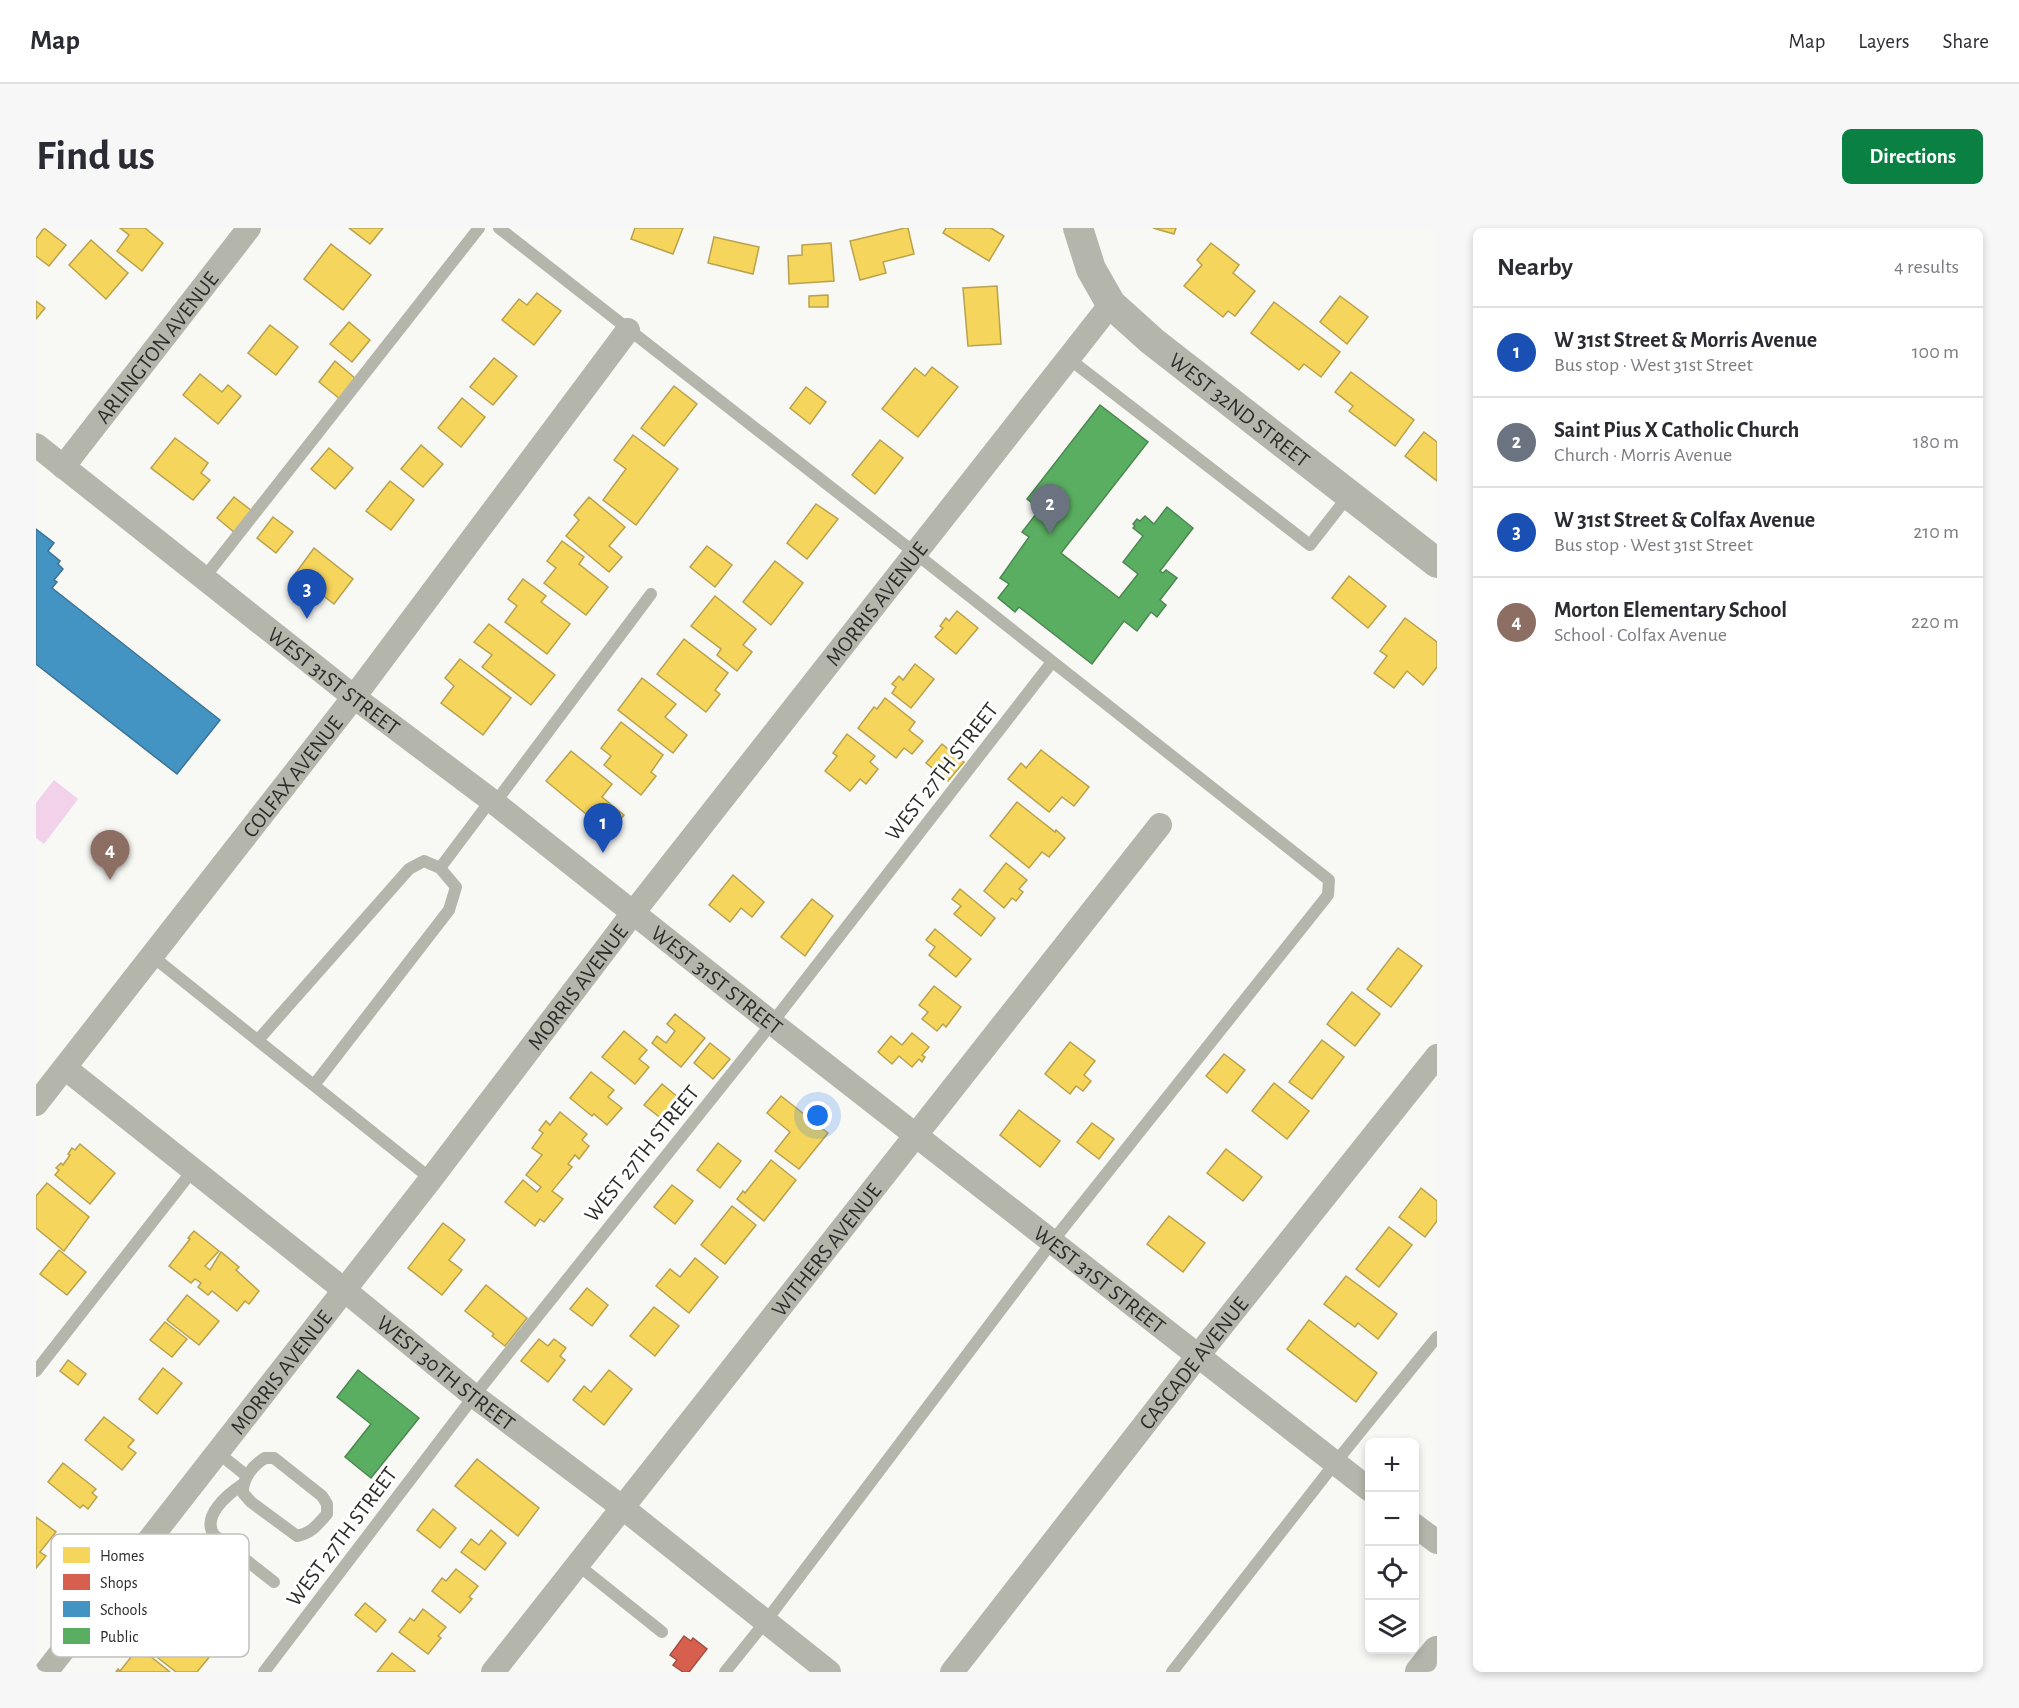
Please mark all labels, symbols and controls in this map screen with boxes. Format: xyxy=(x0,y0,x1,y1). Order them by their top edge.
text: Map xyxy=(30,27,80,55)
text: Map xyxy=(1789,31,1825,52)
text: Layers xyxy=(1858,31,1909,52)
text: Share xyxy=(1942,31,1989,52)
button: Directions xyxy=(1842,129,1983,184)
text: Find us xyxy=(36,135,155,177)
text: Nearby xyxy=(1497,254,1573,280)
text: 4 results xyxy=(1894,257,1959,277)
street label: ARLINGTON AVENUE xyxy=(92,268,223,427)
text: W 31st Street & Morris Avenue xyxy=(1554,329,1817,351)
text: 1 xyxy=(1513,342,1520,362)
text: 100 m xyxy=(1912,342,1959,362)
street label: WEST 32ND STREET xyxy=(1165,349,1314,472)
text: Bus stop · West 31st Street xyxy=(1554,355,1753,375)
text: Saint Pius X Catholic Church xyxy=(1554,419,1799,441)
text: 2 xyxy=(1512,432,1521,452)
text: 180 m xyxy=(1913,432,1959,452)
text: Church · Morris Avenue xyxy=(1554,445,1732,465)
pin: 2 xyxy=(1030,484,1070,534)
text: W 31st Street & Colfax Avenue xyxy=(1554,509,1815,531)
text: 3 xyxy=(1512,522,1521,542)
text: 210 m xyxy=(1913,522,1959,542)
text: Bus stop · West 31st Street xyxy=(1554,535,1753,555)
street label: MORRIS AVENUE xyxy=(822,538,932,670)
pin: 3 xyxy=(288,570,326,619)
text: Morton Elementary School xyxy=(1554,599,1787,621)
text: 4 xyxy=(1511,612,1522,632)
text: 220 m xyxy=(1911,612,1959,632)
street label: WEST 31ST STREET xyxy=(263,623,404,740)
text: School · Colfax Avenue xyxy=(1554,625,1727,645)
street label: WEST 27TH STREET xyxy=(881,698,1002,845)
street label: COLFAX AVENUE xyxy=(239,712,347,842)
pin: 1 xyxy=(584,804,622,853)
pin: 4 xyxy=(90,830,130,880)
street label: MORRIS AVENUE xyxy=(524,920,632,1054)
street label: WEST 31ST STREET xyxy=(647,922,787,1039)
street label: WEST 27TH STREET xyxy=(580,1081,703,1226)
your location xyxy=(803,1101,832,1130)
street label: WITHERS AVENUE xyxy=(768,1179,886,1321)
street label: WEST 31ST STREET xyxy=(1029,1222,1170,1338)
street label: CASCADE AVENUE xyxy=(1135,1293,1253,1434)
street label: MORRIS AVENUE xyxy=(226,1306,336,1438)
street label: WEST 30TH STREET xyxy=(372,1312,519,1435)
map controls xyxy=(1365,1438,1419,1654)
button: + xyxy=(1365,1438,1419,1492)
street label: WEST 27TH STREET xyxy=(282,1463,401,1610)
button: − xyxy=(1365,1492,1419,1546)
legend xyxy=(51,1534,249,1657)
button: locate xyxy=(1365,1546,1419,1600)
text: Homes xyxy=(100,1548,144,1564)
text: Shops xyxy=(100,1575,138,1591)
button: layers xyxy=(1365,1600,1419,1654)
text: Schools xyxy=(100,1602,147,1618)
text: Public xyxy=(100,1629,138,1645)

